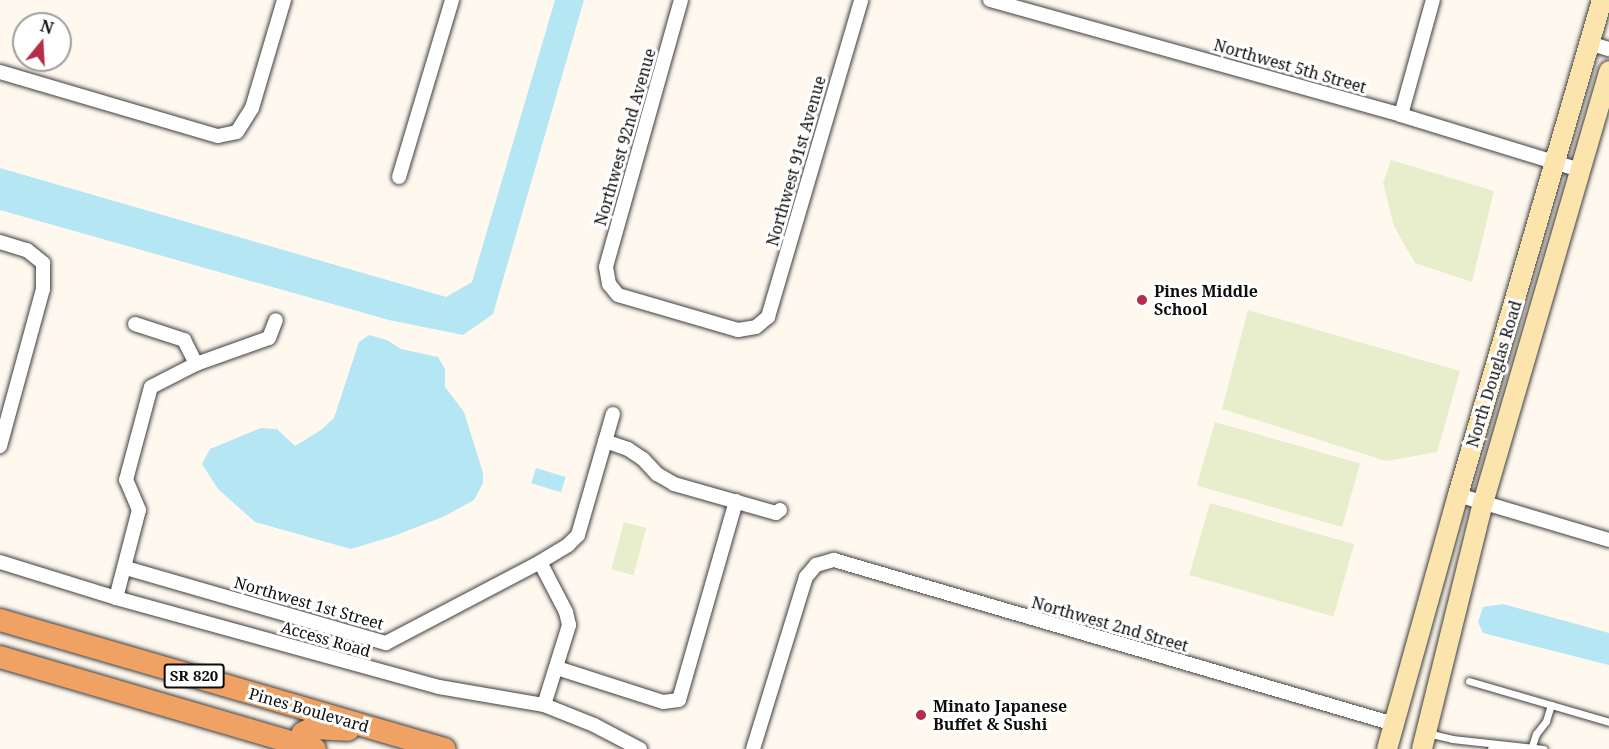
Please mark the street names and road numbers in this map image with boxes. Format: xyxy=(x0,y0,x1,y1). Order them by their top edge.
street label: Northwest 5th Street xyxy=(1212,35,1368,97)
street label: Northwest 92nd Avenue xyxy=(590,46,660,228)
street label: Northwest 91st Avenue xyxy=(762,74,830,248)
street label: North Douglas Road xyxy=(1463,298,1525,450)
street label: Northwest 1st Street xyxy=(232,572,386,634)
street label: Northwest 2nd Street xyxy=(1029,592,1191,656)
street label: Access Road xyxy=(279,617,373,661)
road number: SR 820 xyxy=(162,664,226,688)
street label: Pines Boulevard xyxy=(247,684,371,736)

